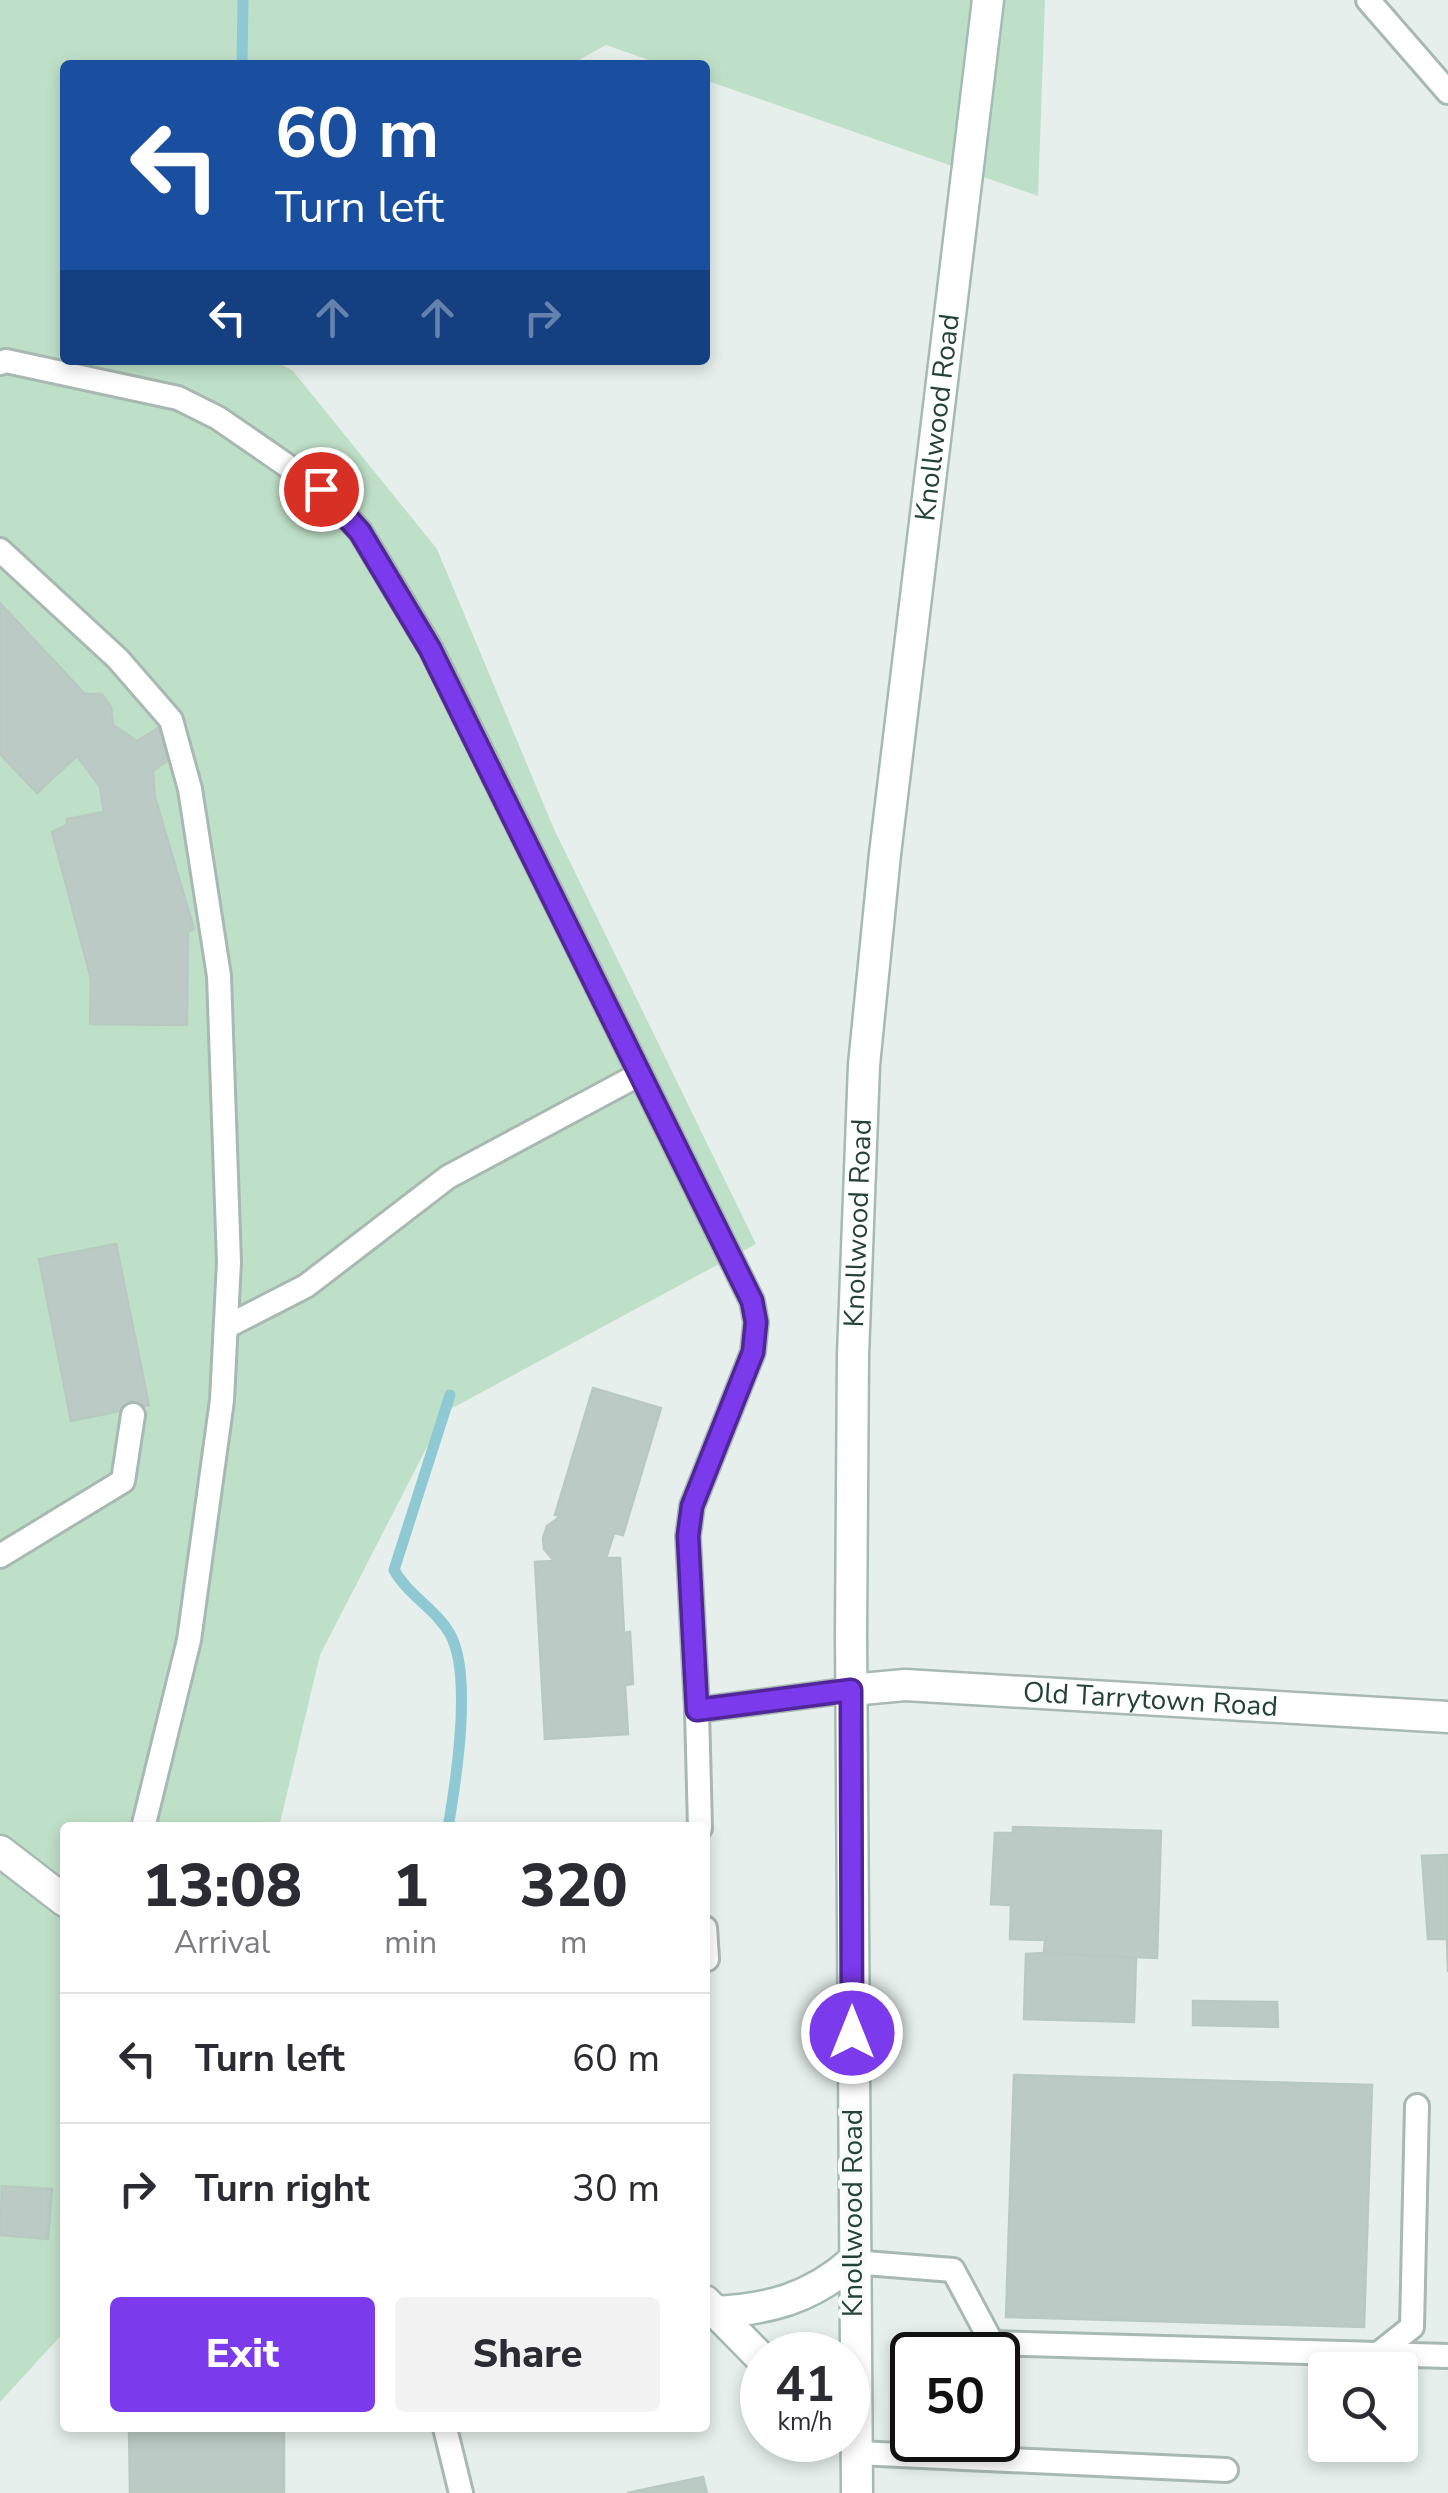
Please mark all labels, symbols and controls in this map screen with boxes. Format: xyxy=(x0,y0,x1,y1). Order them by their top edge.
text: 60 m xyxy=(275,86,439,182)
icon: left xyxy=(110,100,240,230)
text: Turn left xyxy=(275,177,444,238)
icon: left xyxy=(200,290,255,345)
icon: ahead xyxy=(305,290,360,345)
icon: ahead xyxy=(410,290,465,345)
icon: right xyxy=(515,290,570,345)
street label: Knollwood Road xyxy=(906,312,969,523)
pin xyxy=(279,447,364,532)
icon: arrive xyxy=(294,462,349,517)
street label: Knollwood Road xyxy=(835,1118,881,1328)
street label: Old Tarrytown Road xyxy=(1022,1673,1279,1726)
text: 13:08 xyxy=(142,1845,302,1927)
text: 1 xyxy=(393,1845,429,1927)
text: 320 xyxy=(520,1845,628,1927)
text: Arrival xyxy=(174,1921,270,1964)
text: min xyxy=(384,1921,437,1964)
text: m xyxy=(560,1921,587,1964)
position arrow xyxy=(800,1981,904,2085)
icon: left xyxy=(110,2031,165,2086)
text: Turn left xyxy=(195,2033,345,2084)
text: 60 m xyxy=(572,2033,660,2084)
street label: Knollwood Road xyxy=(834,2109,872,2317)
icon: right xyxy=(110,2161,165,2216)
text: Turn right xyxy=(195,2163,370,2214)
text: 30 m xyxy=(572,2163,660,2214)
button: Exit xyxy=(110,2297,375,2412)
button: Share xyxy=(395,2297,660,2412)
speed limit sign: 50 xyxy=(890,2332,1020,2462)
text: 41 xyxy=(775,2350,835,2419)
map controls xyxy=(1308,2352,1418,2462)
button: search xyxy=(1308,2352,1418,2462)
text: km/h xyxy=(777,2405,833,2439)

